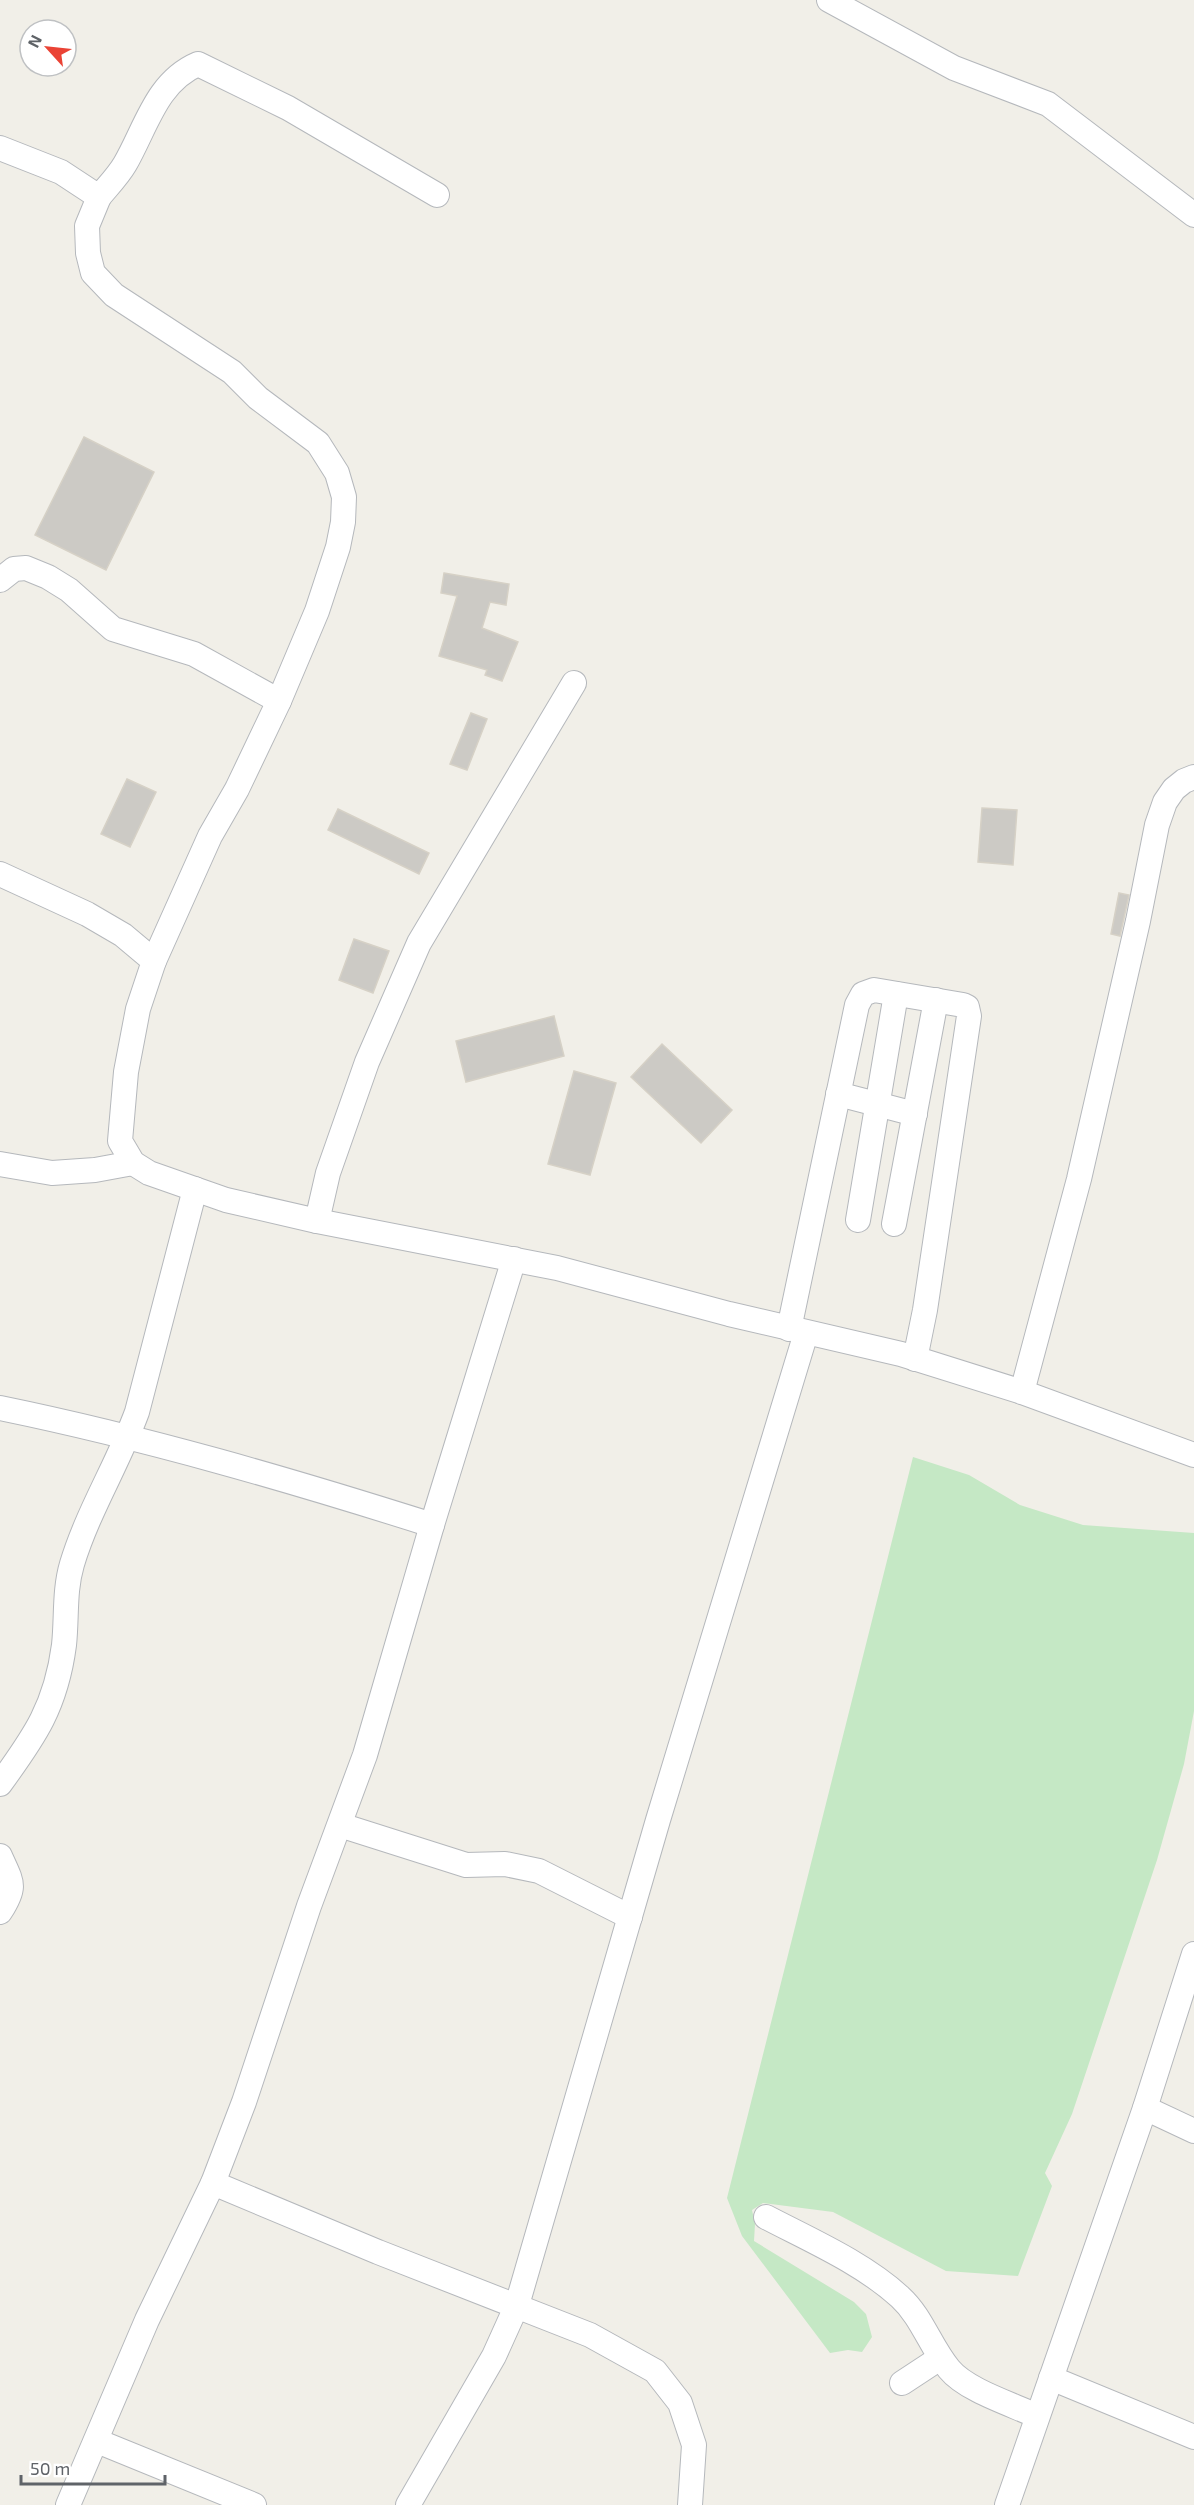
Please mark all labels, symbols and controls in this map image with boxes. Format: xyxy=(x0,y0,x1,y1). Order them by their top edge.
north arrow xyxy=(18,18,78,78)
text: N xyxy=(23,31,45,50)
scale bar xyxy=(21,2448,165,2486)
text: 50 m xyxy=(30,2457,70,2479)

